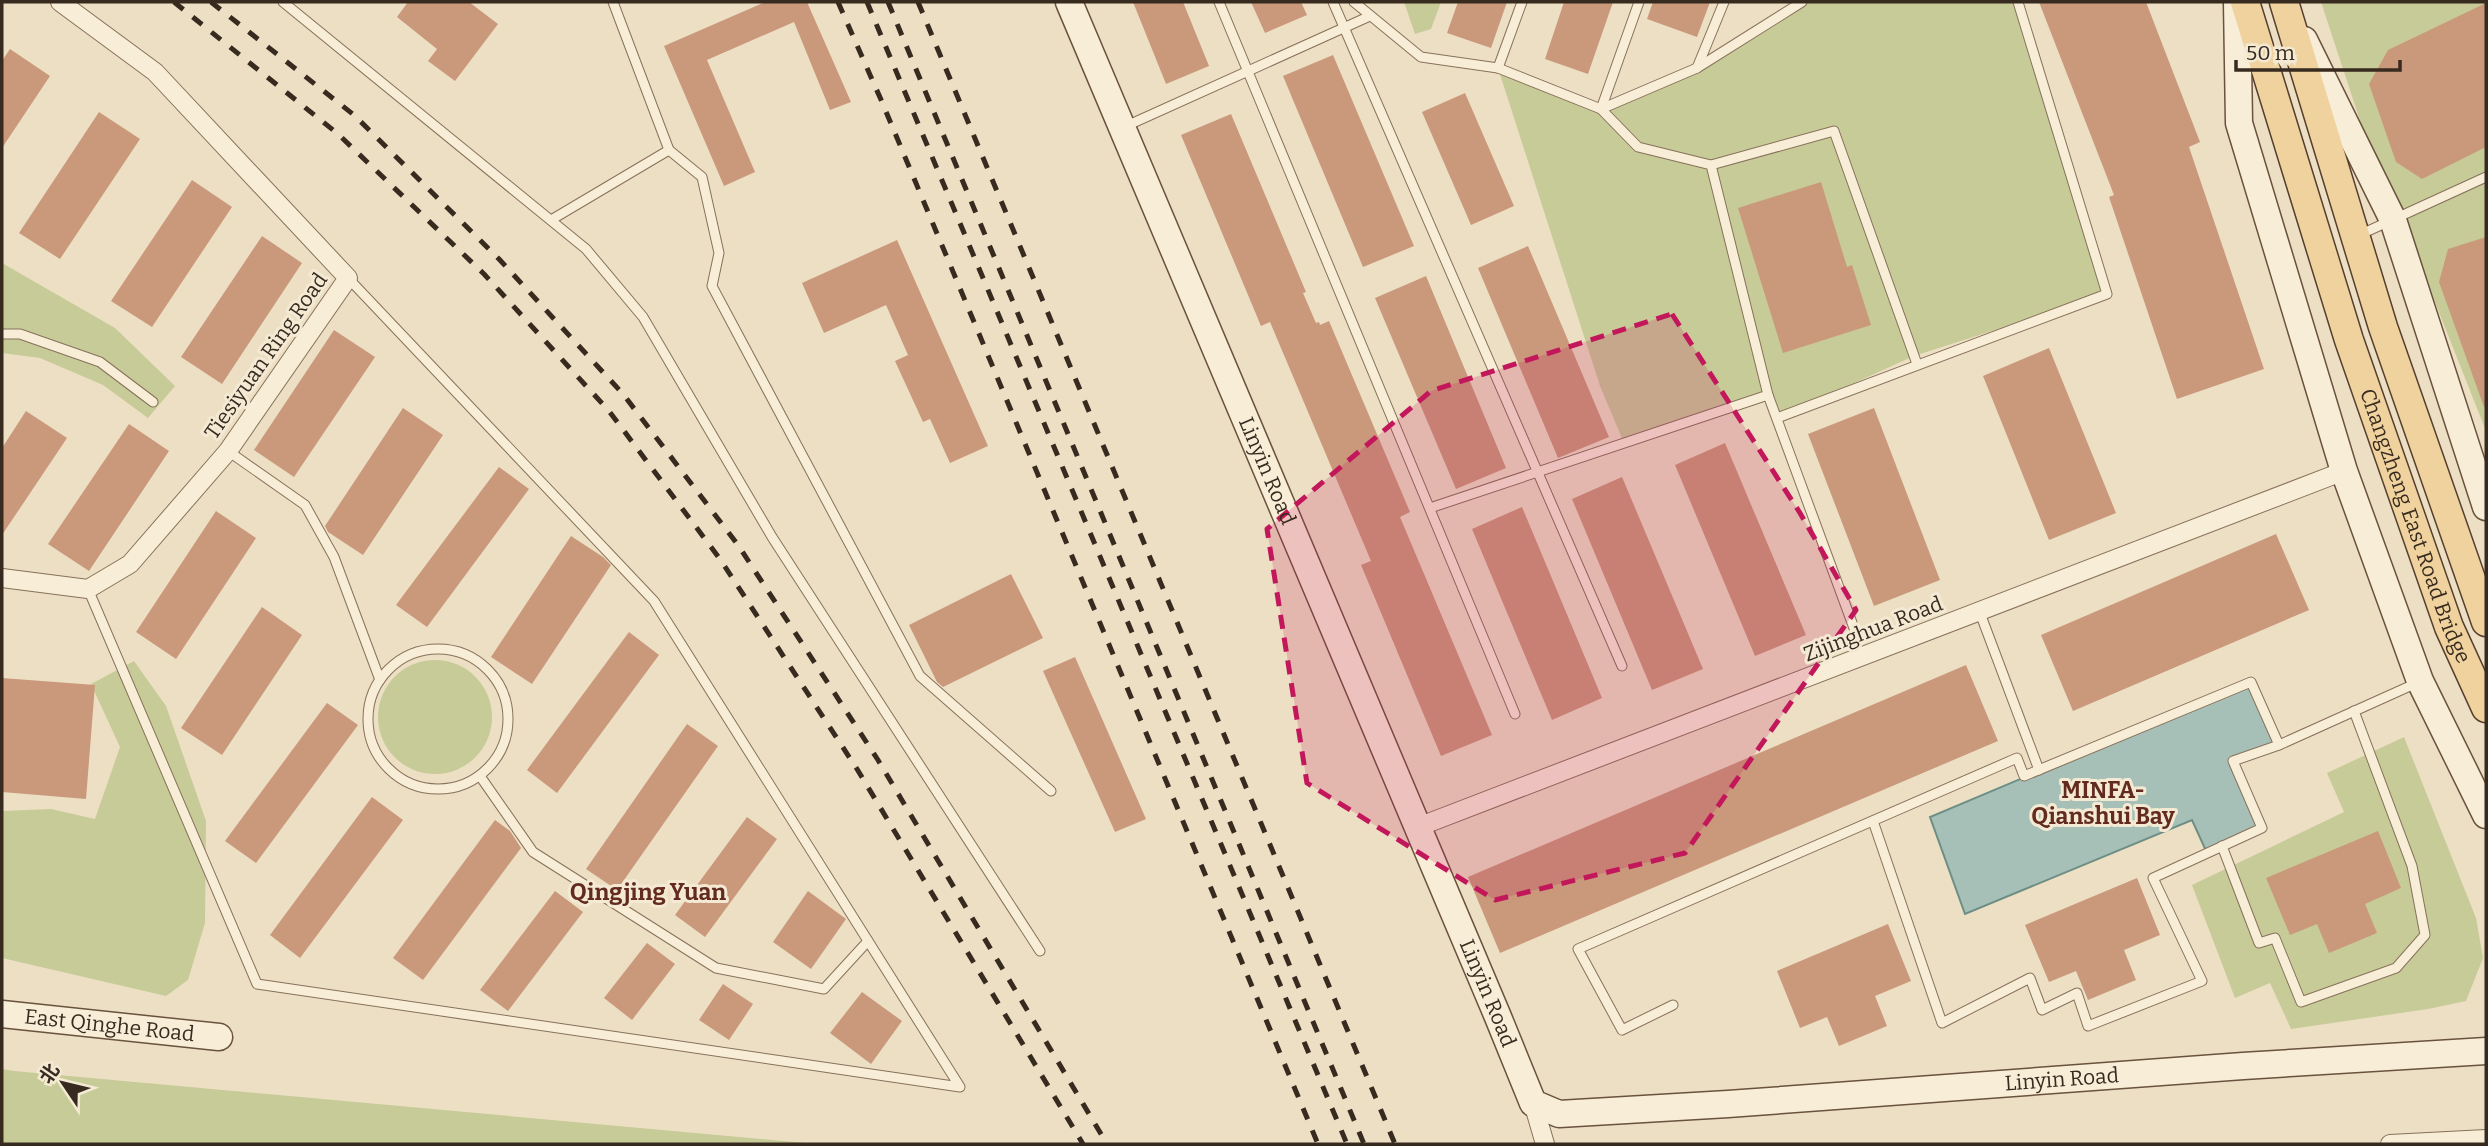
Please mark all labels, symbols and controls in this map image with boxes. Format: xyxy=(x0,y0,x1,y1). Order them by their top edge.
scale bar xyxy=(2236,28,2400,72)
text: 50 m xyxy=(2246,40,2295,66)
street label: Tiesiyuan Ring Road xyxy=(199,268,333,444)
street label: Changzheng East Road Bridge xyxy=(2354,385,2477,667)
street label: Linyin Road xyxy=(1233,413,1301,529)
street label: Zijinghua Road xyxy=(1800,591,1946,667)
district label: MINFA- Qianshui Bay xyxy=(2031,776,2175,830)
district label: Qingjing Yuan xyxy=(570,878,726,906)
street label: Linyin Road xyxy=(1454,935,1522,1051)
street label: East Qinghe Road xyxy=(23,1003,196,1047)
north arrow xyxy=(28,1048,98,1118)
text: 北 xyxy=(35,1059,64,1088)
street label: Linyin Road xyxy=(2004,1062,2120,1097)

